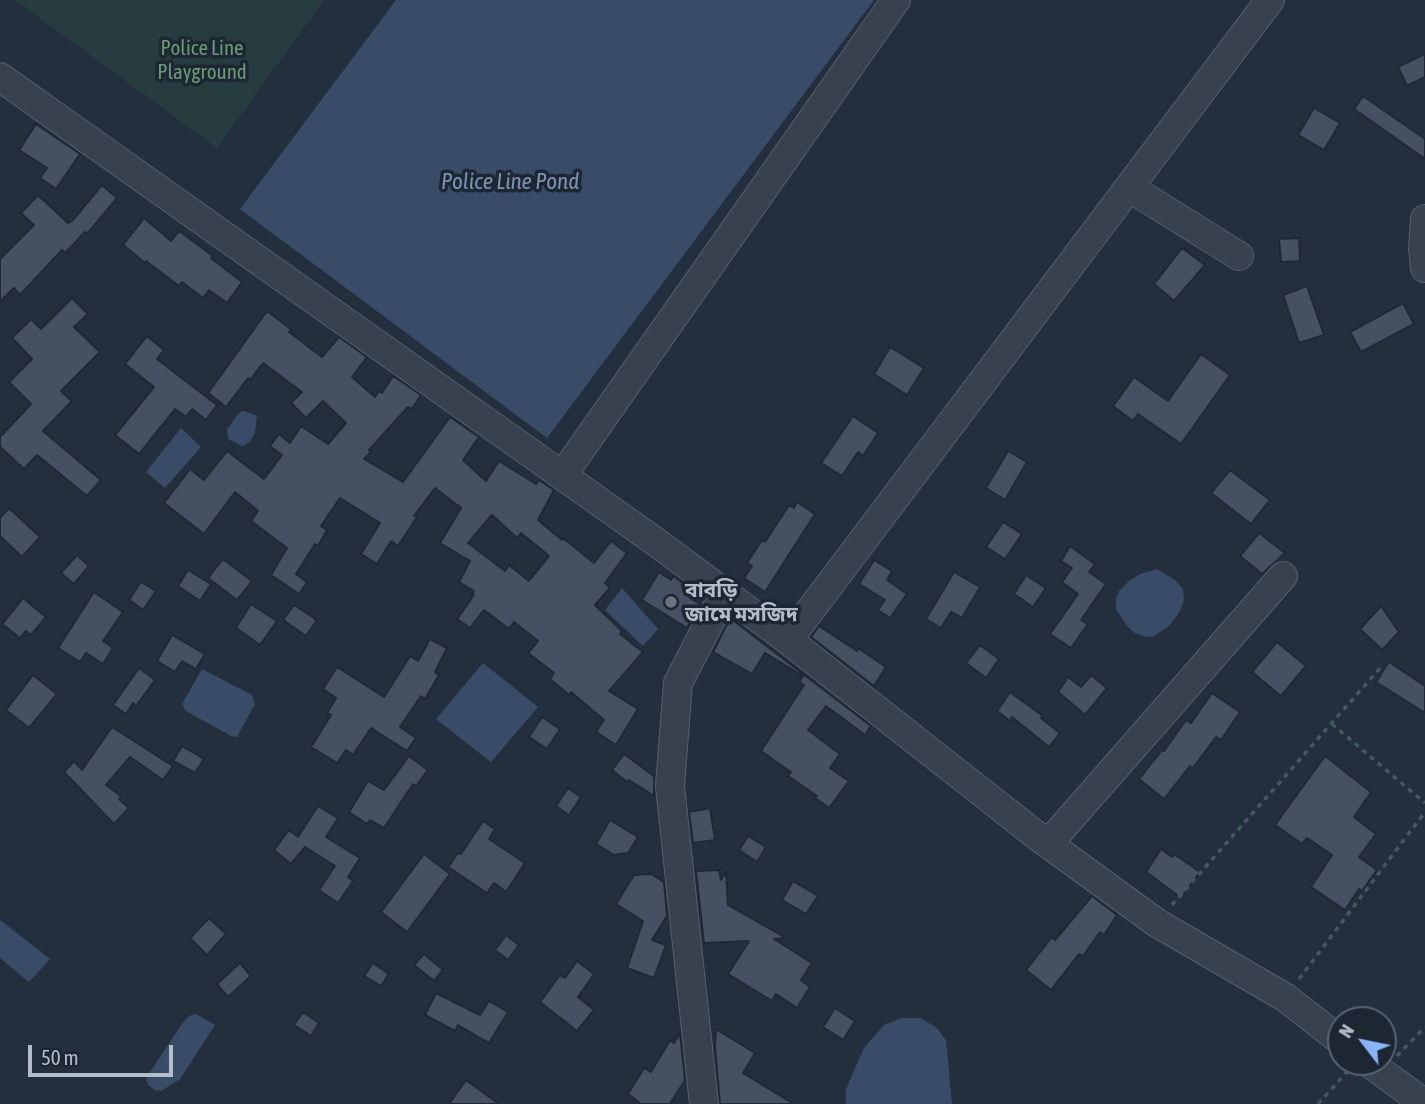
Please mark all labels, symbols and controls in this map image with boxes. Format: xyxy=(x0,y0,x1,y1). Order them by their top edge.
park label: Police Line Playground xyxy=(157,35,247,85)
water label: Police Line Pond xyxy=(441,168,579,196)
place label: বাবড়ি জামে মসজিদ xyxy=(685,577,798,627)
marker: বাবড়ি জামে মসজিদ xyxy=(663,594,679,610)
north arrow xyxy=(1327,1006,1397,1076)
text: N xyxy=(1334,1020,1358,1042)
scale bar xyxy=(32,1030,177,1074)
text: 50 m xyxy=(41,1045,79,1069)

